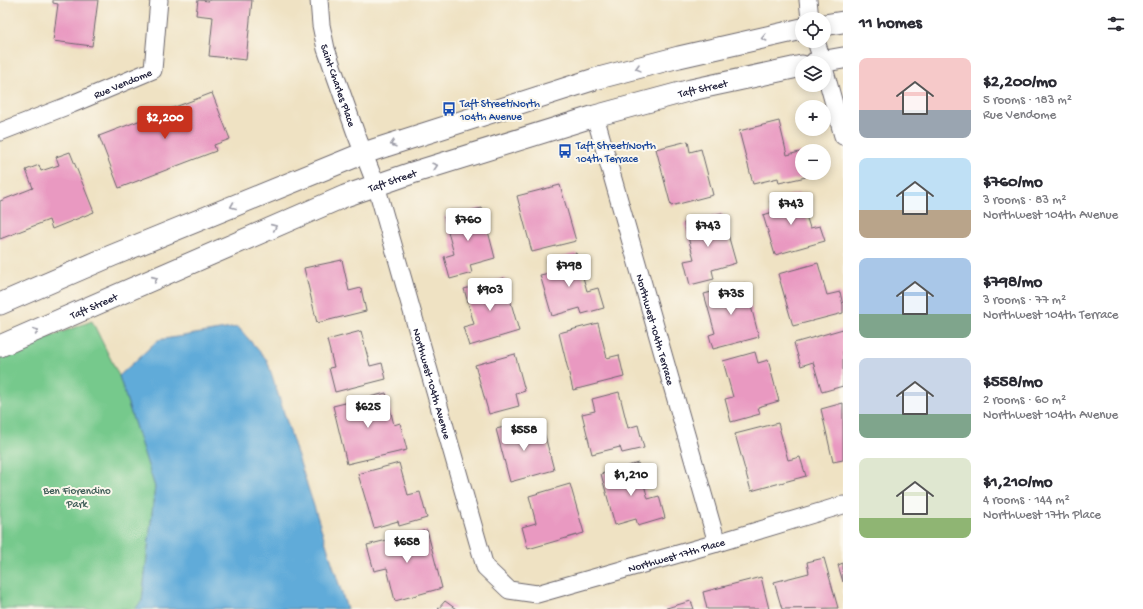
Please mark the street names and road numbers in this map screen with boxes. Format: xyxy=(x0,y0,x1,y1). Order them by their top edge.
street label: Saint Charles Place xyxy=(317,43,357,129)
street label: Rue Vendome xyxy=(92,67,154,102)
street label: Taft Street xyxy=(676,78,730,101)
street label: Taft Street xyxy=(366,168,420,196)
street label: Northwest 104th Terrace xyxy=(633,273,676,387)
street label: Taft Street xyxy=(68,291,121,323)
street label: Northwest 104th Avenue xyxy=(409,327,452,441)
street label: Northwest 17th Place xyxy=(627,537,727,576)

